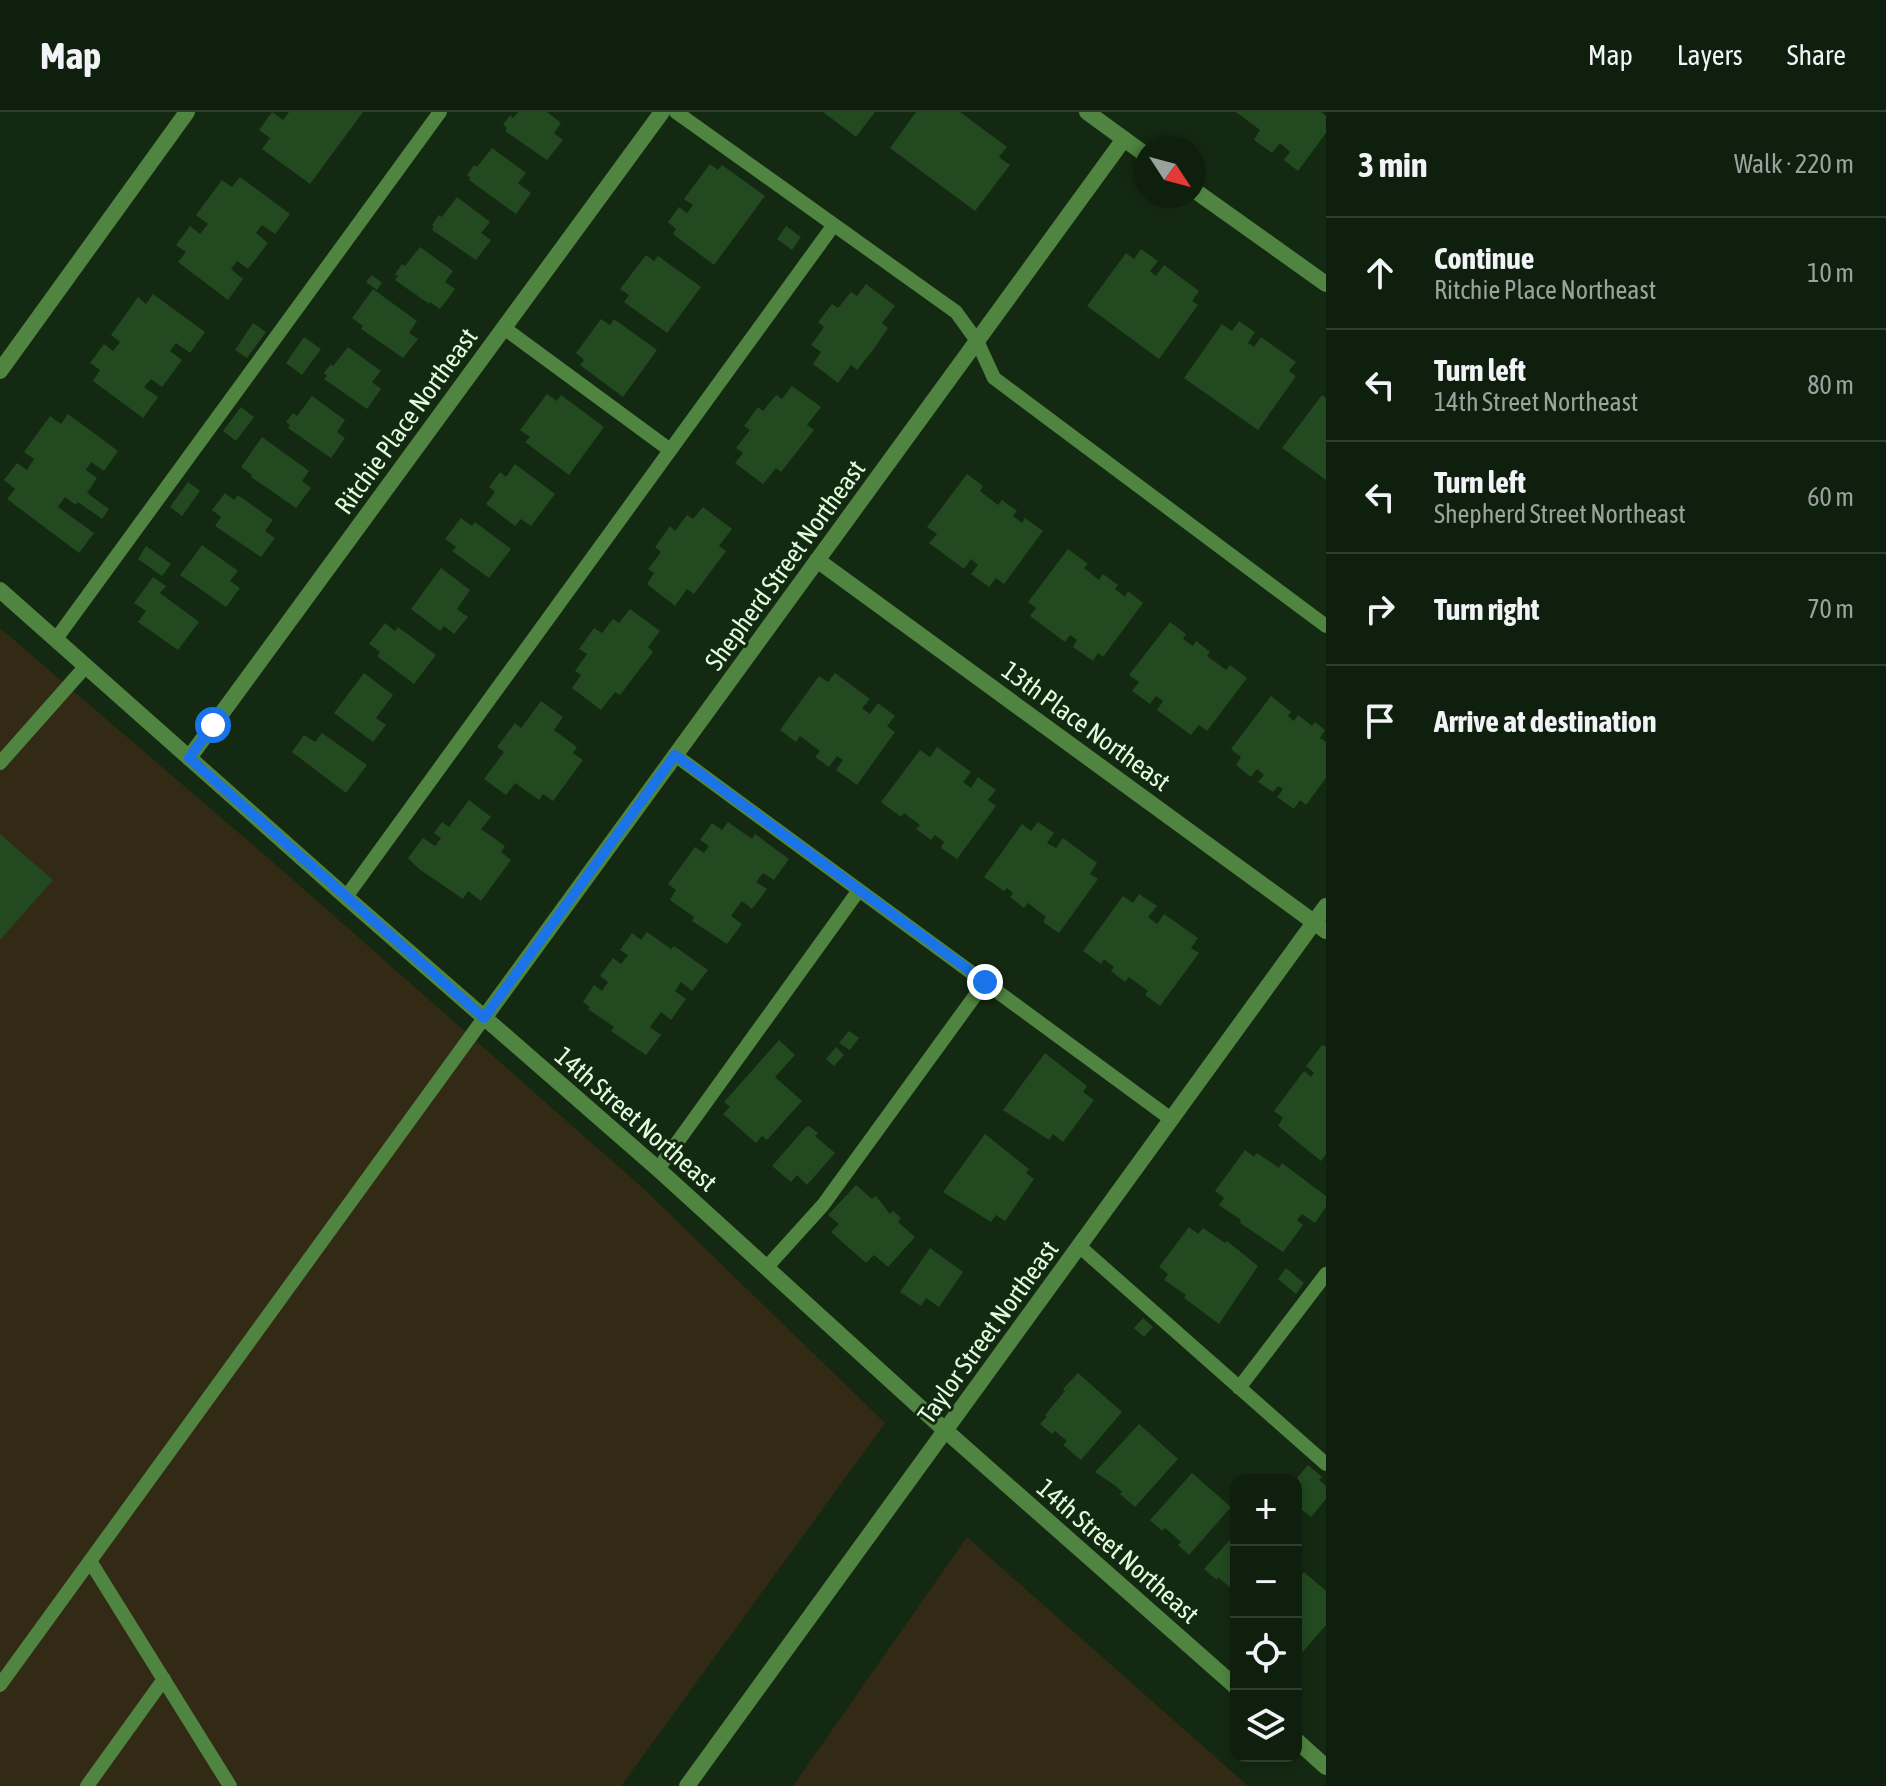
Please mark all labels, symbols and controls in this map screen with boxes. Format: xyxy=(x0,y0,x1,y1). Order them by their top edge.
text: Map xyxy=(40,34,101,77)
text: Map xyxy=(1588,39,1633,71)
text: Layers xyxy=(1677,39,1743,71)
text: Share xyxy=(1787,39,1846,71)
north arrow xyxy=(1134,136,1206,208)
text: 3 min xyxy=(1358,145,1427,184)
text: Walk · 220 m xyxy=(1734,149,1854,179)
text: Continue xyxy=(1434,241,1534,275)
icon: ahead xyxy=(1358,251,1402,295)
text: 10 m xyxy=(1807,258,1854,288)
text: Ritchie Place Northeast xyxy=(1434,275,1656,305)
street label: Ritchie Place Northeast xyxy=(329,322,483,520)
text: Turn left xyxy=(1434,353,1526,387)
icon: left xyxy=(1358,363,1402,407)
text: 80 m xyxy=(1807,370,1854,400)
text: 14th Street Northeast xyxy=(1434,387,1638,417)
street label: Shepherd Street Northeast xyxy=(699,454,871,676)
text: Turn left xyxy=(1434,465,1526,499)
icon: left xyxy=(1358,475,1402,519)
text: 60 m xyxy=(1807,482,1854,512)
text: Shepherd Street Northeast xyxy=(1434,499,1686,529)
icon: right xyxy=(1358,587,1402,631)
text: Turn right xyxy=(1434,592,1540,626)
text: 70 m xyxy=(1807,594,1854,624)
street label: 13th Place Northeast xyxy=(996,655,1176,797)
icon: arrive xyxy=(1358,699,1402,743)
text: Arrive at destination xyxy=(1434,704,1656,738)
route start xyxy=(195,707,231,743)
route end xyxy=(967,964,1003,1000)
street label: 14th Street Northeast xyxy=(549,1041,723,1197)
street label: Taylor Street Northeast xyxy=(912,1235,1064,1429)
street label: 14th Street Northeast xyxy=(1031,1473,1205,1629)
map controls xyxy=(1230,1474,1302,1762)
button: + xyxy=(1230,1474,1302,1546)
button: − xyxy=(1230,1546,1302,1618)
button: locate xyxy=(1230,1618,1302,1690)
button: layers xyxy=(1230,1690,1302,1762)

